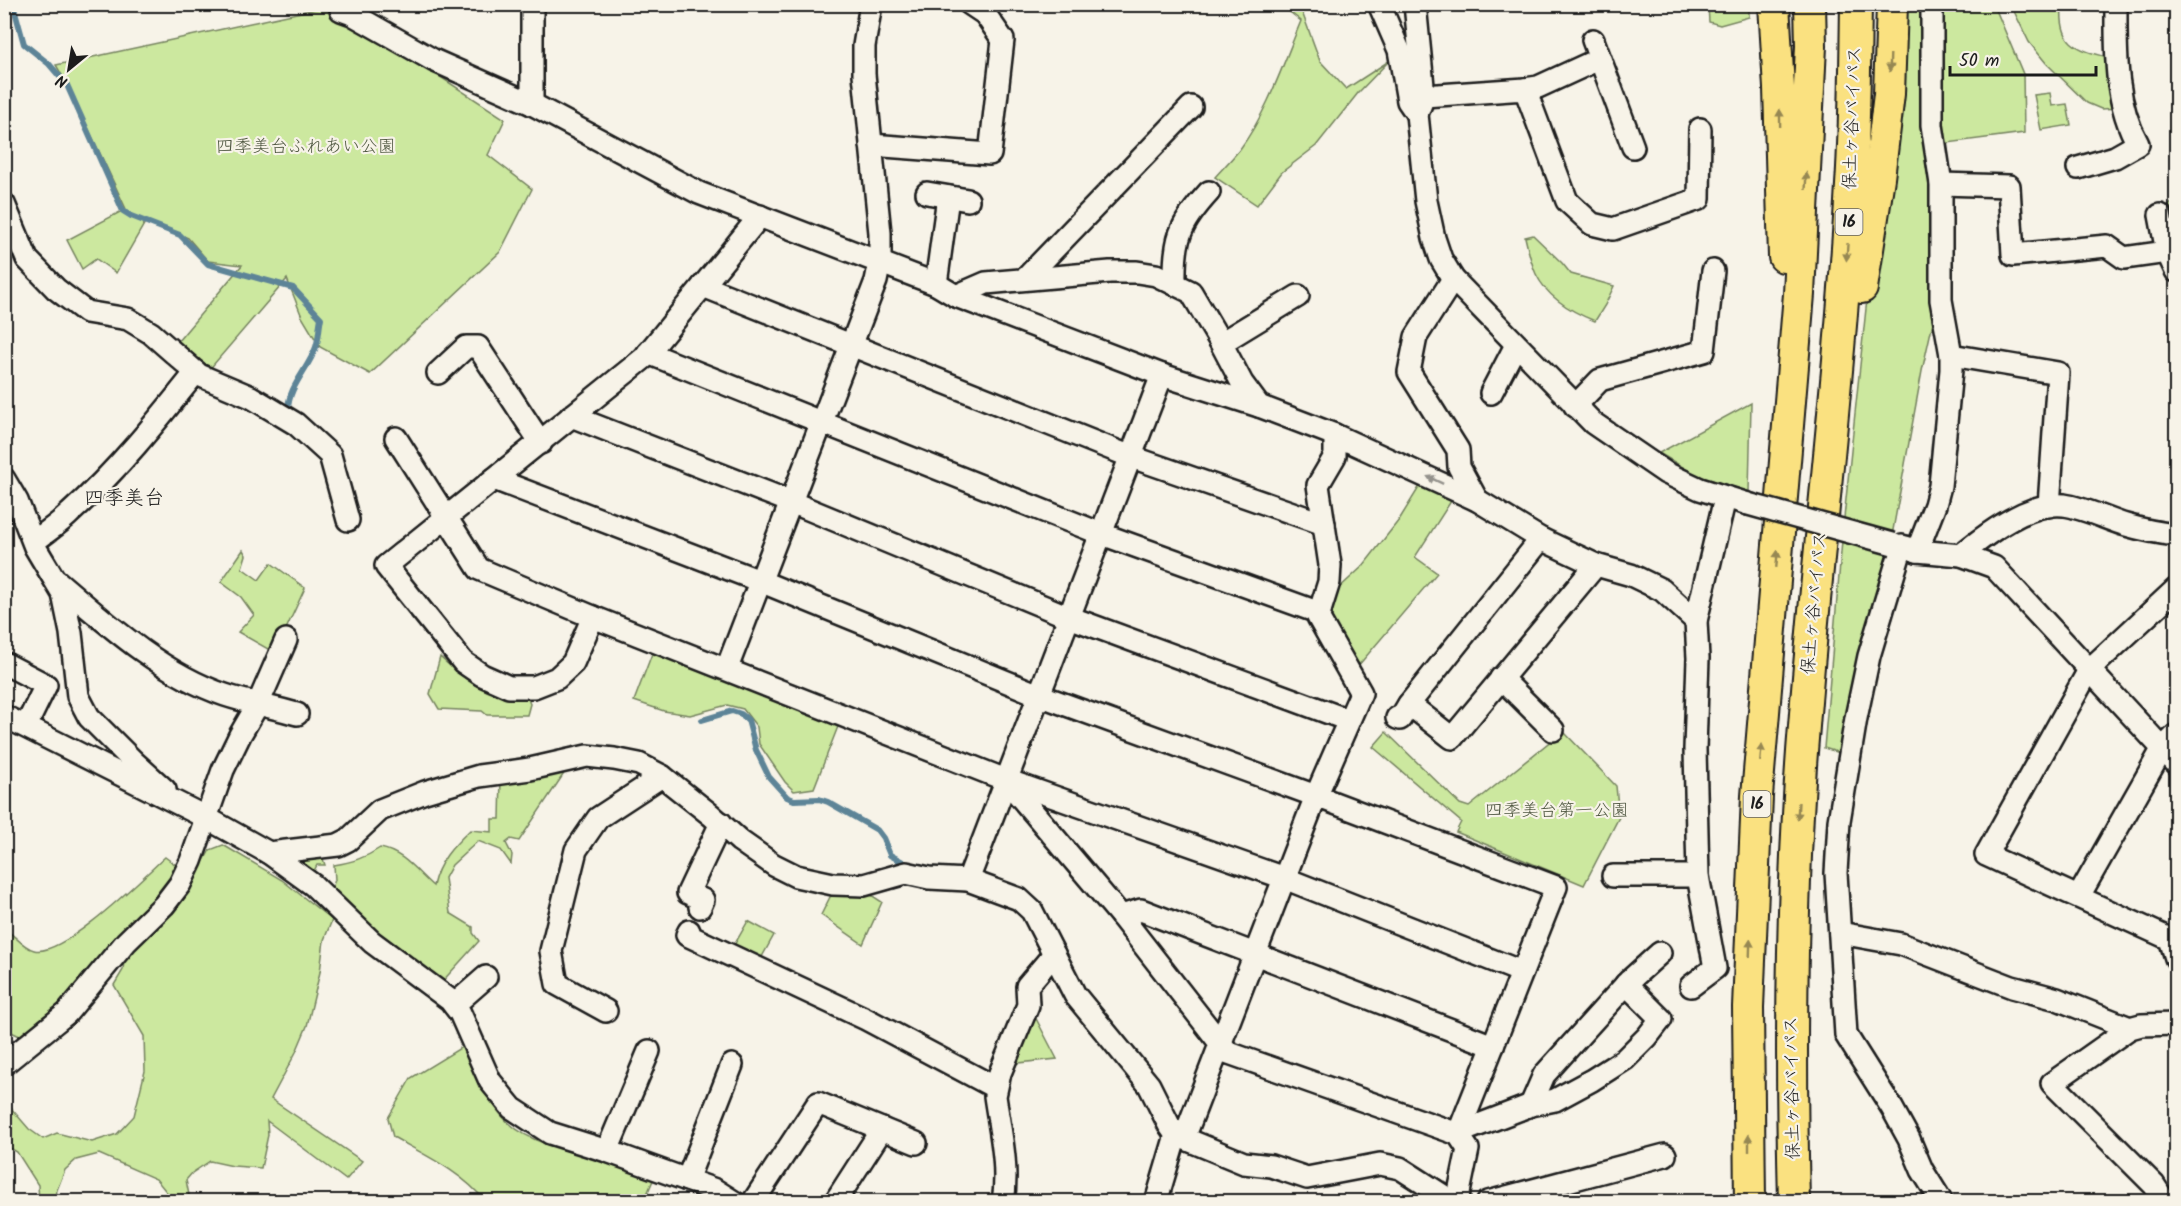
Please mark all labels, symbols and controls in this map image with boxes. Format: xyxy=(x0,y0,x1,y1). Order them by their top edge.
north arrow xyxy=(39,39,99,99)
scale bar xyxy=(1950,39,2096,77)
street label: 保土ヶ谷バイパス xyxy=(1836,46,1870,190)
text: 50 m xyxy=(1959,47,1999,76)
one-way arrow xyxy=(1885,53,1894,72)
text: N xyxy=(52,67,73,94)
one-way arrow xyxy=(1775,108,1785,127)
park label: 四季美台ふれあい公園 xyxy=(216,133,396,162)
one-way arrow xyxy=(1801,172,1810,191)
road number: 16 xyxy=(1836,209,1862,235)
one-way arrow xyxy=(1842,242,1851,261)
one-way arrow xyxy=(1426,476,1443,485)
district label: 四季美台 xyxy=(84,483,164,515)
street label: 保土ヶ谷バイパス xyxy=(1794,530,1836,676)
one-way arrow xyxy=(1772,549,1781,568)
one-way arrow xyxy=(1756,744,1765,763)
road number: 16 xyxy=(1744,791,1770,817)
park label: 四季美台第一公園 xyxy=(1485,797,1629,826)
one-way arrow xyxy=(1794,802,1803,821)
one-way arrow xyxy=(1746,939,1755,958)
street label: 保土ヶ谷バイパス xyxy=(1777,1016,1809,1160)
one-way arrow xyxy=(1744,1134,1754,1153)

